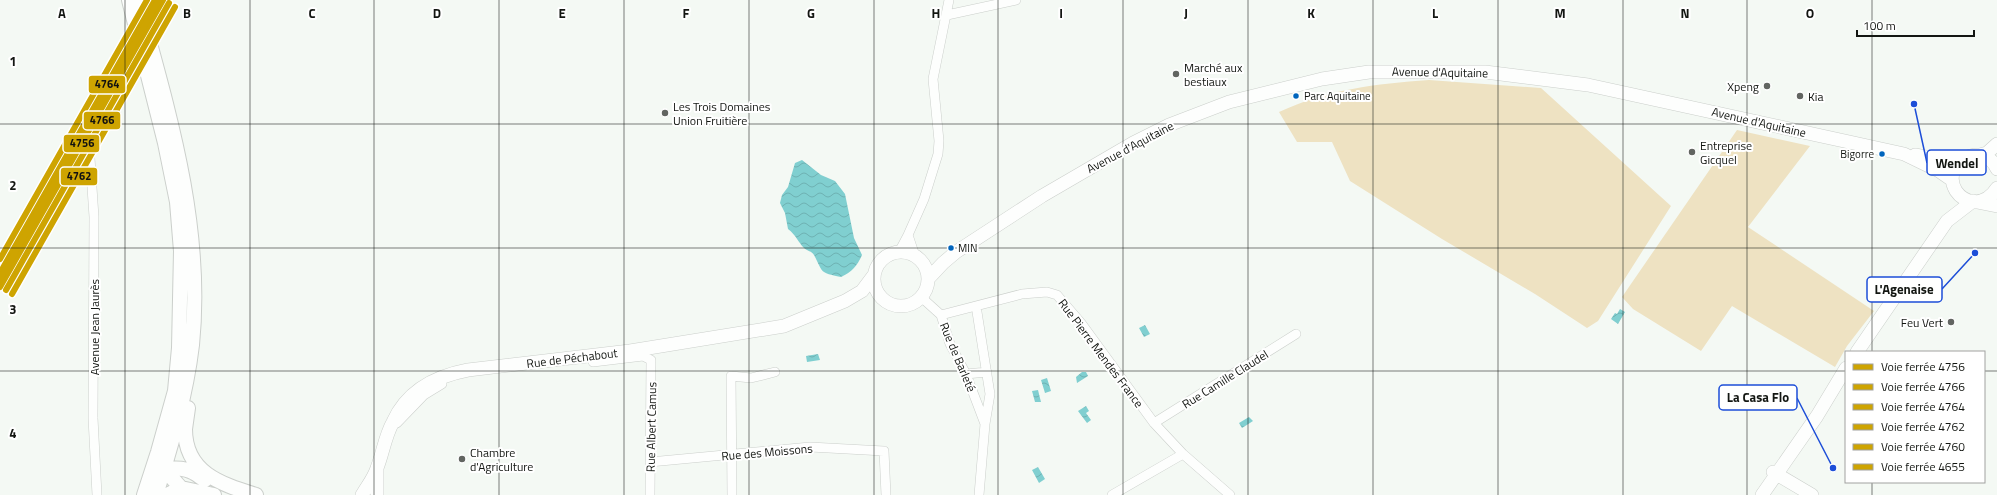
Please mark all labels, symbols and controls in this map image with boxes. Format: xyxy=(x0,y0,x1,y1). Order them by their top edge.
text: A xyxy=(58,3,66,23)
text: B xyxy=(183,3,191,23)
text: C xyxy=(308,3,316,23)
text: D xyxy=(433,3,441,23)
text: E xyxy=(558,3,566,23)
text: F xyxy=(683,3,690,23)
text: G xyxy=(807,3,815,23)
text: H xyxy=(932,3,940,23)
text: I xyxy=(1059,3,1063,23)
text: J xyxy=(1184,3,1188,23)
text: K xyxy=(1307,3,1315,23)
text: L xyxy=(1432,3,1438,23)
text: M xyxy=(1554,3,1566,23)
text: N xyxy=(1680,3,1690,23)
text: O xyxy=(1806,3,1814,23)
scale bar xyxy=(1857,12,1974,38)
text: 100 m xyxy=(1863,16,1896,35)
text: 1 xyxy=(9,51,17,71)
place label: Marché aux bestiaux xyxy=(1184,58,1243,91)
street label: Avenue d'Aquitaine xyxy=(1392,62,1488,82)
marker: Marché aux bestiaux xyxy=(1171,69,1181,79)
line badge: 4764 xyxy=(88,75,126,94)
text: 4764 xyxy=(95,76,119,92)
place label: Xpeng xyxy=(1727,77,1759,96)
marker: Xpeng xyxy=(1762,81,1772,91)
place label: Kia xyxy=(1808,87,1823,106)
place label: Parc Aquitaine xyxy=(1304,88,1371,104)
marker: Parc Aquitaine xyxy=(1291,91,1301,101)
marker: Kia xyxy=(1795,91,1805,101)
place label: Les Trois Domaines Union Fruitière xyxy=(673,97,771,130)
street label: Avenue d'Aquitaine xyxy=(1710,102,1808,142)
marker: Les Trois Domaines Union Fruitière xyxy=(660,108,670,118)
line badge: 4766 xyxy=(83,111,121,130)
text: 4766 xyxy=(90,112,114,128)
street label: Avenue d'Aquitaine xyxy=(1083,116,1177,178)
line badge: 4756 xyxy=(63,134,100,153)
text: 4756 xyxy=(70,135,94,151)
place label: Entreprise Gicquel xyxy=(1700,136,1752,169)
place label: Bigorre xyxy=(1840,146,1874,162)
marker: Entreprise Gicquel xyxy=(1687,147,1697,157)
marker: Bigorre xyxy=(1877,149,1887,159)
callout: Wendel xyxy=(1927,150,1986,175)
text: Wendel xyxy=(1936,153,1978,173)
line badge: 4762 xyxy=(60,167,98,186)
text: 4762 xyxy=(67,168,91,184)
text: 2 xyxy=(9,175,17,195)
place label: MIN xyxy=(958,240,977,256)
marker: MIN xyxy=(946,243,956,253)
callout: L'Agenaise xyxy=(1867,277,1942,302)
street label: Avenue Jean Jaurès xyxy=(85,278,104,375)
text: L'Agenaise xyxy=(1874,279,1934,299)
street label: Rue Pierre Mendes France xyxy=(1054,295,1148,411)
text: 3 xyxy=(9,299,17,319)
place label: Feu Vert xyxy=(1901,313,1944,332)
marker: Feu Vert xyxy=(1946,317,1956,327)
street label: Rue de Barleté xyxy=(935,319,981,395)
street label: Rue de Péchabout xyxy=(525,343,619,373)
street label: Rue Camille Claudel xyxy=(1178,345,1272,413)
legend xyxy=(1845,351,1985,483)
text: Voie ferrée 4756 xyxy=(1881,357,1965,376)
text: Voie ferrée 4766 xyxy=(1881,377,1965,396)
street label: Rue Albert Camus xyxy=(641,381,661,472)
callout: La Casa Flo xyxy=(1719,385,1797,410)
text: La Casa Flo xyxy=(1727,387,1789,407)
text: Voie ferrée 4764 xyxy=(1881,397,1965,416)
text: Voie ferrée 4762 xyxy=(1881,417,1965,436)
text: 4 xyxy=(9,423,17,443)
text: Voie ferrée 4760 xyxy=(1881,437,1965,456)
street label: Rue des Moissons xyxy=(721,439,814,465)
place label: Chambre d'Agriculture xyxy=(470,443,533,476)
marker: Chambre d'Agriculture xyxy=(457,454,467,464)
text: Voie ferrée 4655 xyxy=(1881,457,1965,476)

